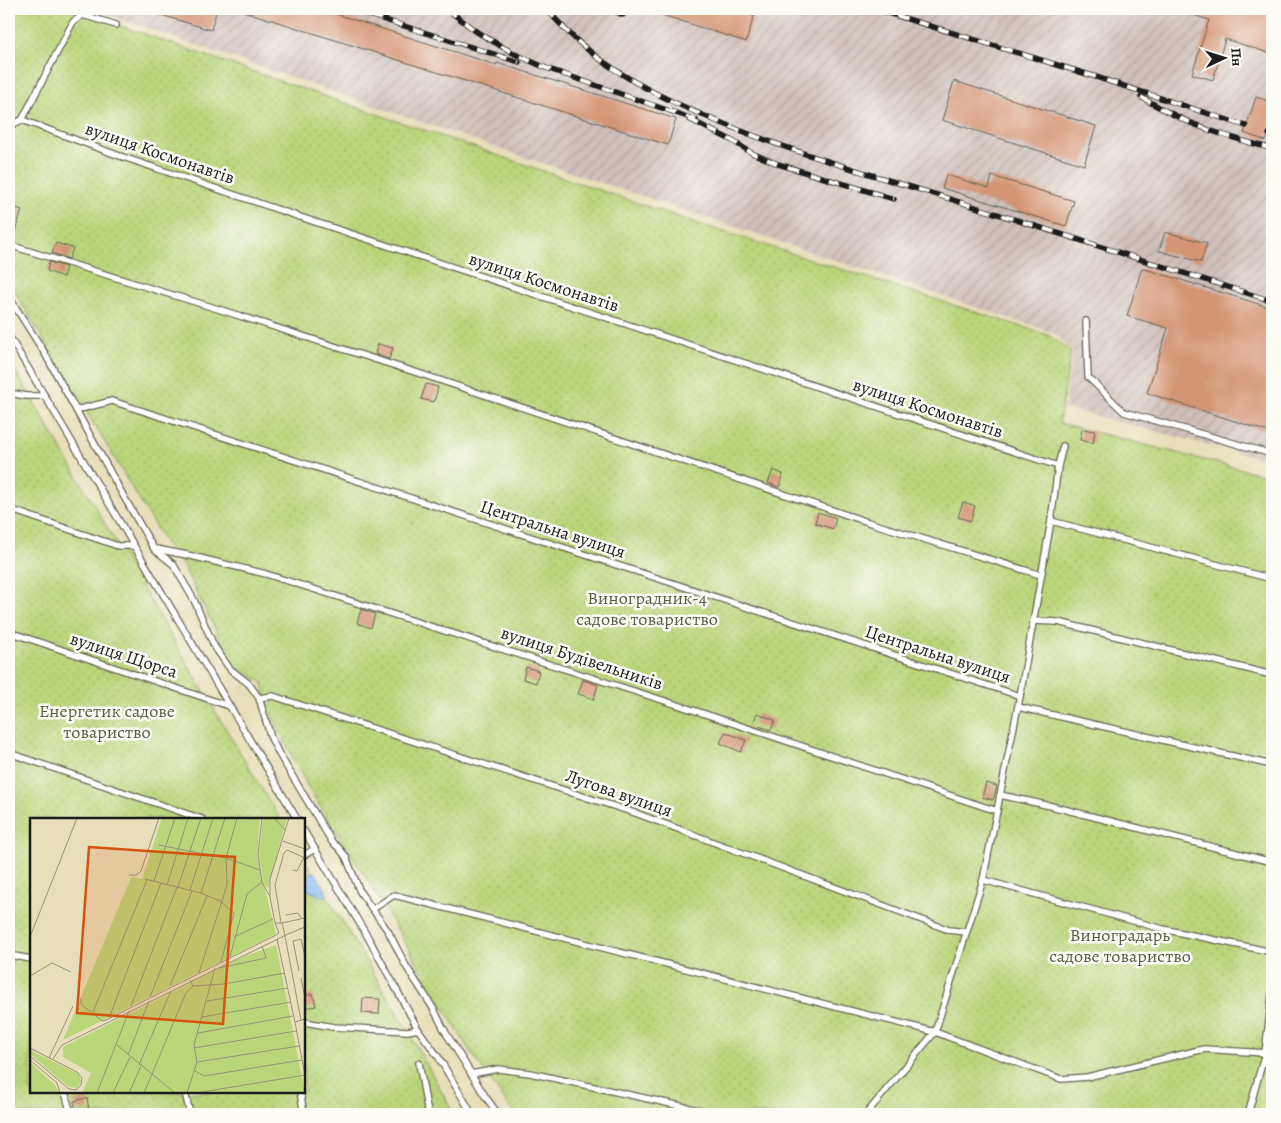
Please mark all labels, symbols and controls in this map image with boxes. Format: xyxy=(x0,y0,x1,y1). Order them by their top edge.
north arrow xyxy=(1198,32,1248,82)
text: Пн xyxy=(1226,47,1247,67)
street label: вулиця Космонавтів xyxy=(82,116,238,190)
street label: вулиця Космонавтів xyxy=(466,246,622,318)
street label: вулиця Космонавтів xyxy=(850,372,1006,444)
street label: Центральна вулиця xyxy=(477,494,629,564)
park label: Виноградник-4 садове товариство xyxy=(576,586,718,631)
street label: Центральна вулиця xyxy=(862,619,1014,689)
street label: вулиця Будівельників xyxy=(498,621,666,695)
street label: вулиця Щорса xyxy=(67,626,181,684)
park label: Енергетик садове товариство xyxy=(39,699,175,744)
street label: Лугова вулиця xyxy=(562,764,676,822)
inset map xyxy=(30,818,305,1093)
park label: Виноградарь садове товариство xyxy=(1049,923,1191,968)

